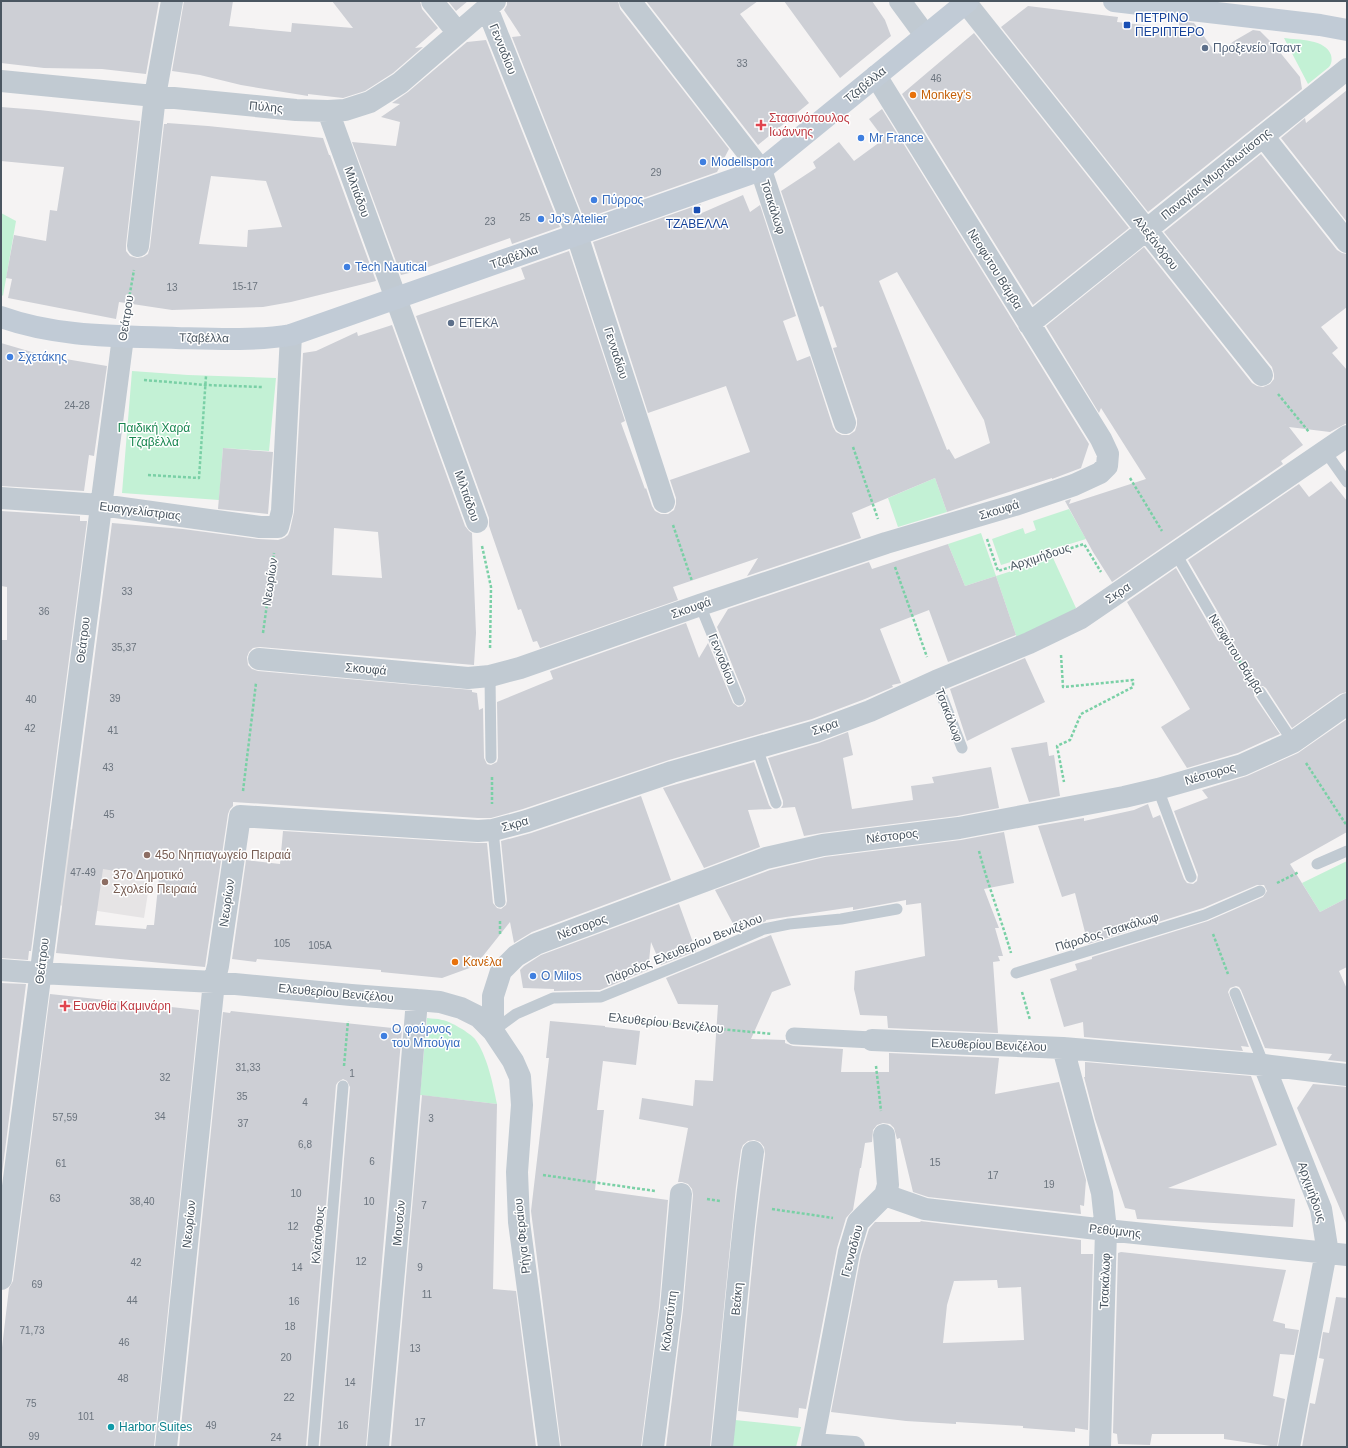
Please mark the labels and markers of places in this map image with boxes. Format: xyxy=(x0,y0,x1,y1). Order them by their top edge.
place label: ΠΕΤΡΙΝΟ ΠΕΡΙΠΤΕΡΟ xyxy=(1135,11,1204,39)
marker: ΠΕΤΡΙΝΟ ΠΕΡΙΠΤΕΡΟ xyxy=(1122,20,1132,30)
place label: Προξενείο Τσαντ xyxy=(1213,41,1301,55)
marker: Προξενείο Τσαντ xyxy=(1200,43,1210,53)
place label: Monkey's xyxy=(921,88,971,102)
marker: Monkey's xyxy=(908,90,918,100)
place label: Στασινόπουλος Ιωάννης xyxy=(769,111,850,139)
marker: Στασινόπουλος Ιωάννης xyxy=(756,120,766,130)
place label: Mr France xyxy=(869,131,924,145)
marker: Mr France xyxy=(856,133,866,143)
place label: Modellsport xyxy=(711,155,774,169)
marker: Modellsport xyxy=(698,157,708,167)
place label: Πύρρος xyxy=(602,193,644,207)
marker: Πύρρος xyxy=(589,195,599,205)
marker: ΤΖΑΒΕΛΛΑ xyxy=(692,205,702,215)
place label: Jo’s Atelier xyxy=(549,212,607,226)
marker: Jo’s Atelier xyxy=(536,214,546,224)
place label: ΤΖΑΒΕΛΛΑ xyxy=(666,217,728,231)
place label: Tech Nautical xyxy=(355,260,427,274)
marker: Tech Nautical xyxy=(342,262,352,272)
place label: ΕΤΕΚΑ xyxy=(459,316,498,330)
marker: ΕΤΕΚΑ xyxy=(446,318,456,328)
place label: Σχετάκης xyxy=(18,350,67,364)
marker: Σχετάκης xyxy=(5,352,15,362)
place label: 45ο Νηπιαγωγείο Πειραιά xyxy=(155,848,291,862)
marker: 45ο Νηπιαγωγείο Πειραιά xyxy=(142,850,152,860)
place label: 37ο Δημοτικό Σχολείο Πειραιά xyxy=(113,868,197,896)
marker: 37ο Δημοτικό Σχολείο Πειραιά xyxy=(100,877,110,887)
place label: Κανέλα xyxy=(463,955,502,969)
marker: Κανέλα xyxy=(450,957,460,967)
place label: O Milos xyxy=(541,969,582,983)
marker: O Milos xyxy=(528,971,538,981)
place label: Ευανθία Καμινάρη xyxy=(73,999,171,1013)
marker: Ευανθία Καμινάρη xyxy=(60,1001,70,1011)
place label: Ο φούρνος του Μπούγια xyxy=(392,1022,460,1050)
marker: Ο φούρνος του Μπούγια xyxy=(379,1031,389,1041)
place label: Harbor Suites xyxy=(119,1420,192,1434)
marker: Harbor Suites xyxy=(106,1422,116,1432)

